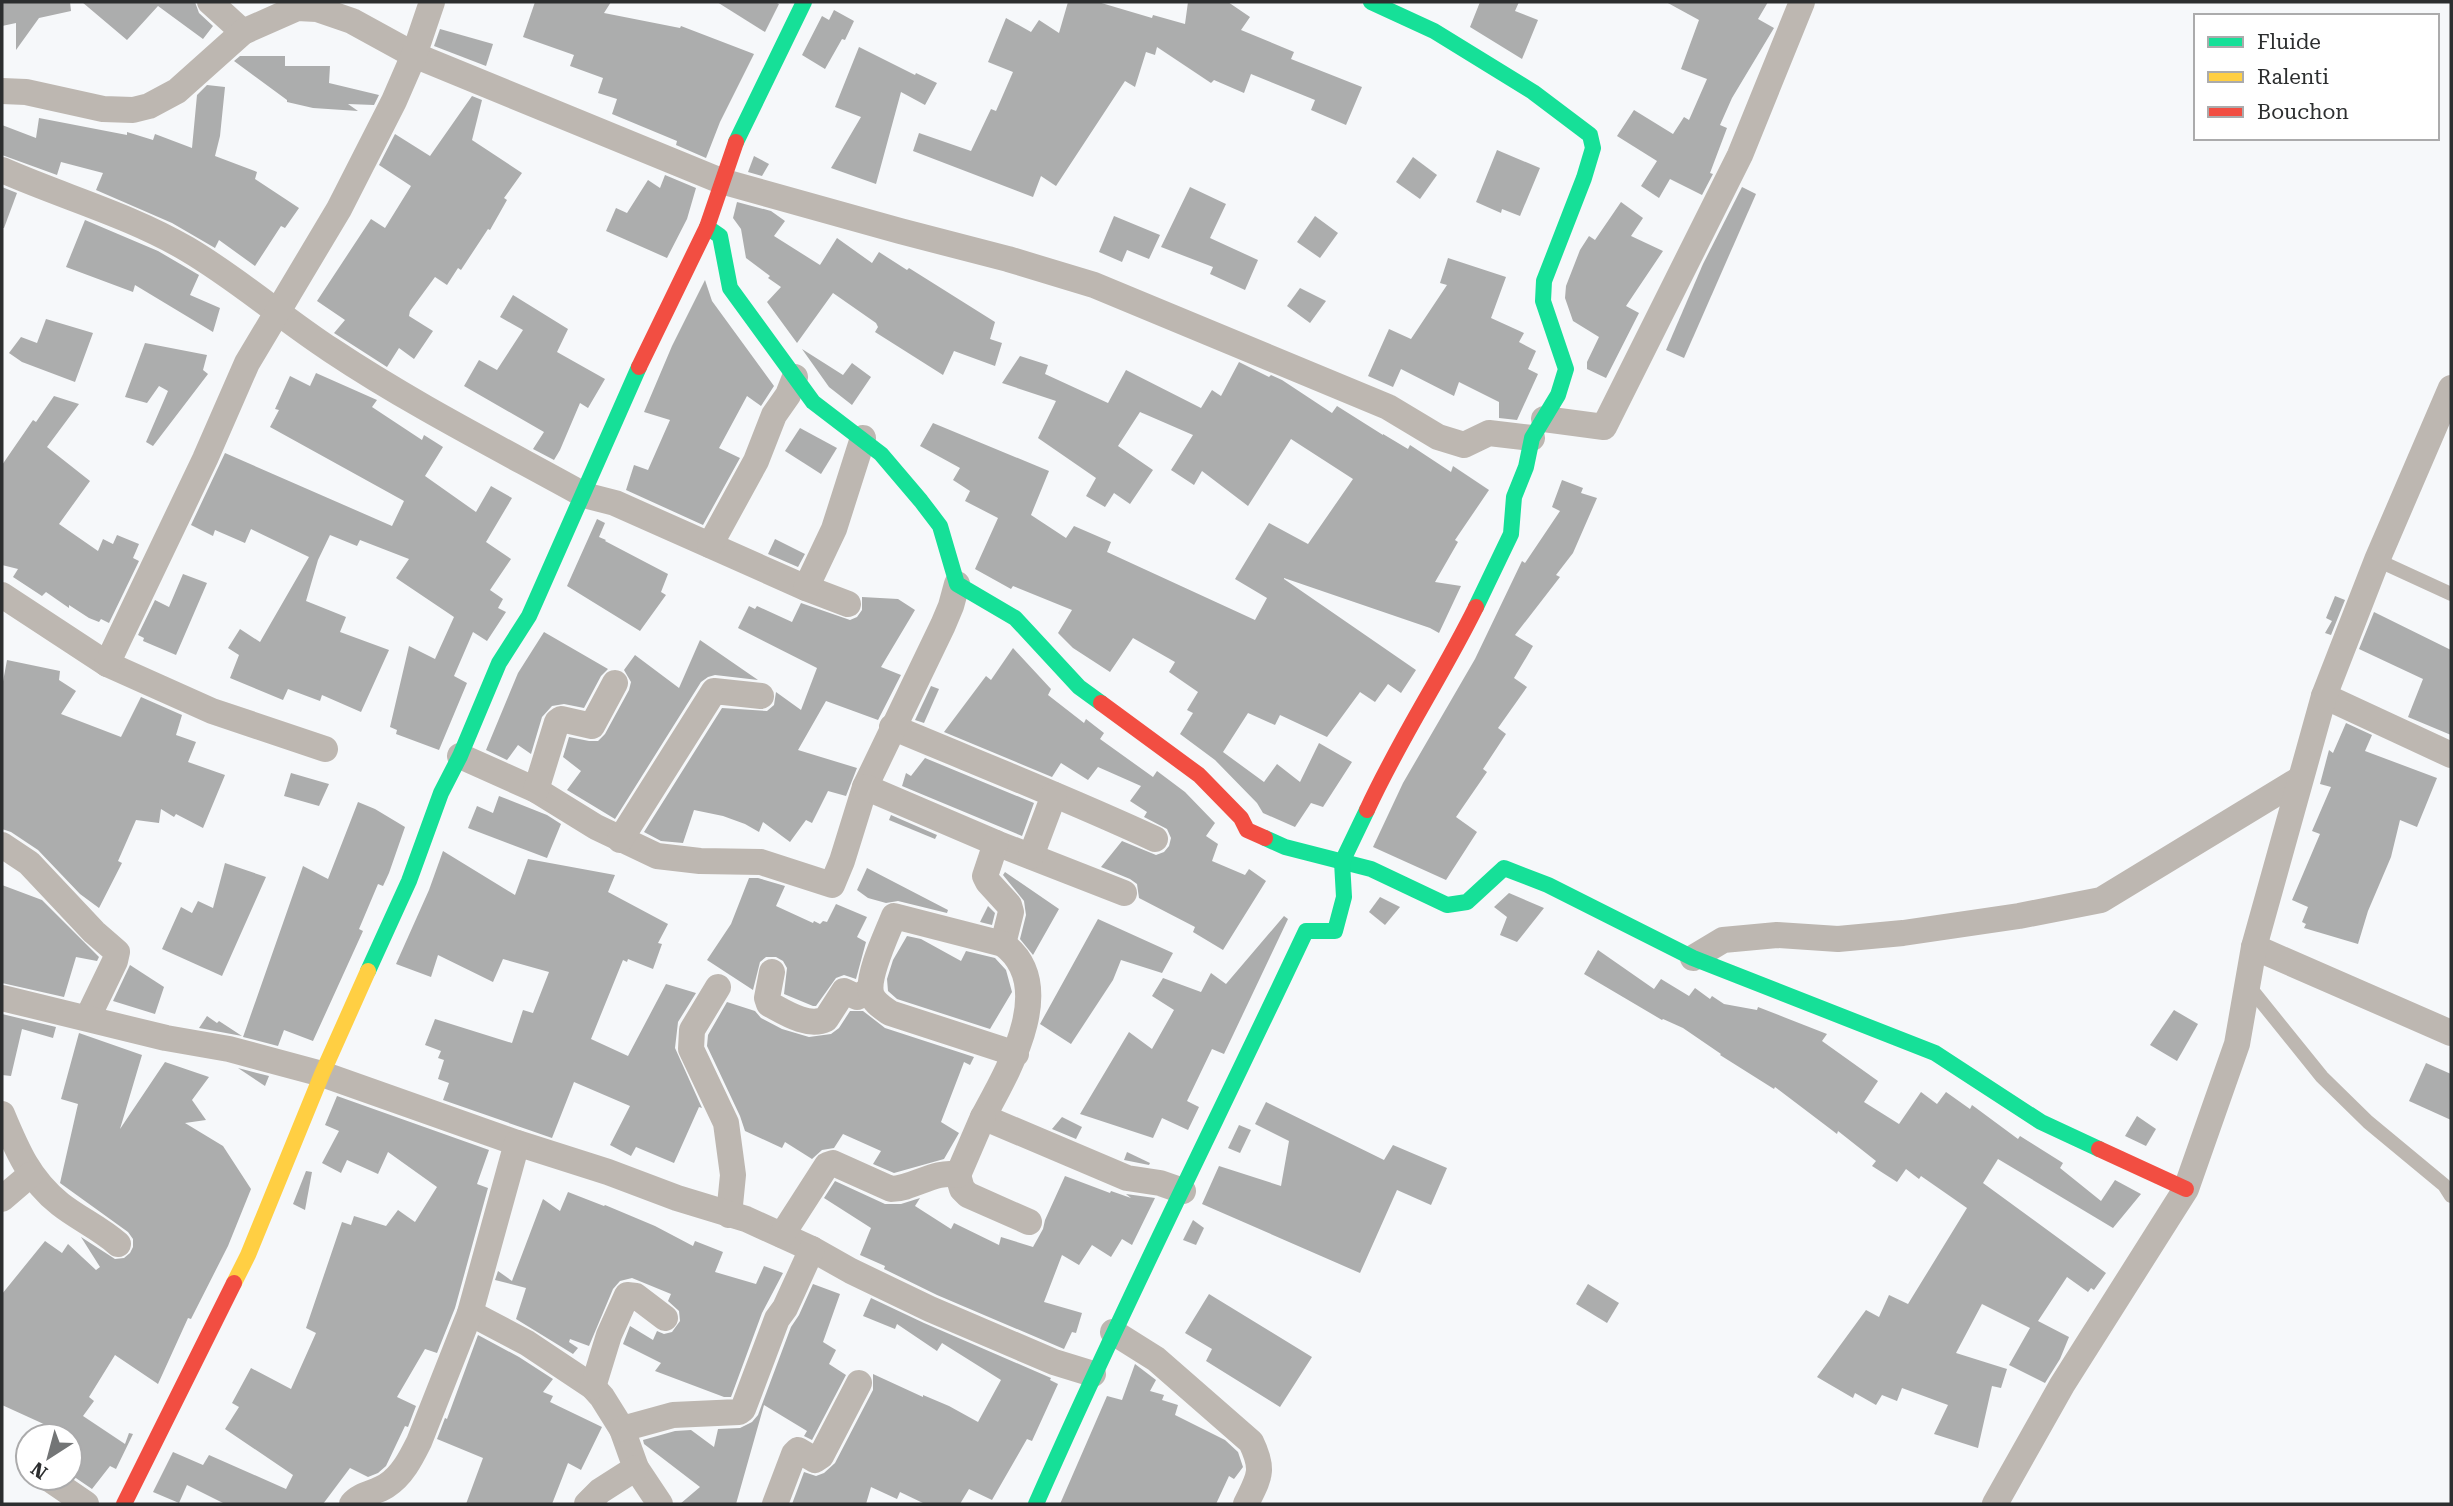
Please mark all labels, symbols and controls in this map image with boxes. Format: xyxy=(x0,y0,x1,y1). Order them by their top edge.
legend xyxy=(2194,14,2439,140)
text: Fluide xyxy=(2257,30,2321,54)
text: Ralenti xyxy=(2257,65,2329,89)
text: Bouchon xyxy=(2257,100,2349,124)
north arrow xyxy=(14,1422,84,1492)
text: N xyxy=(26,1457,52,1484)

